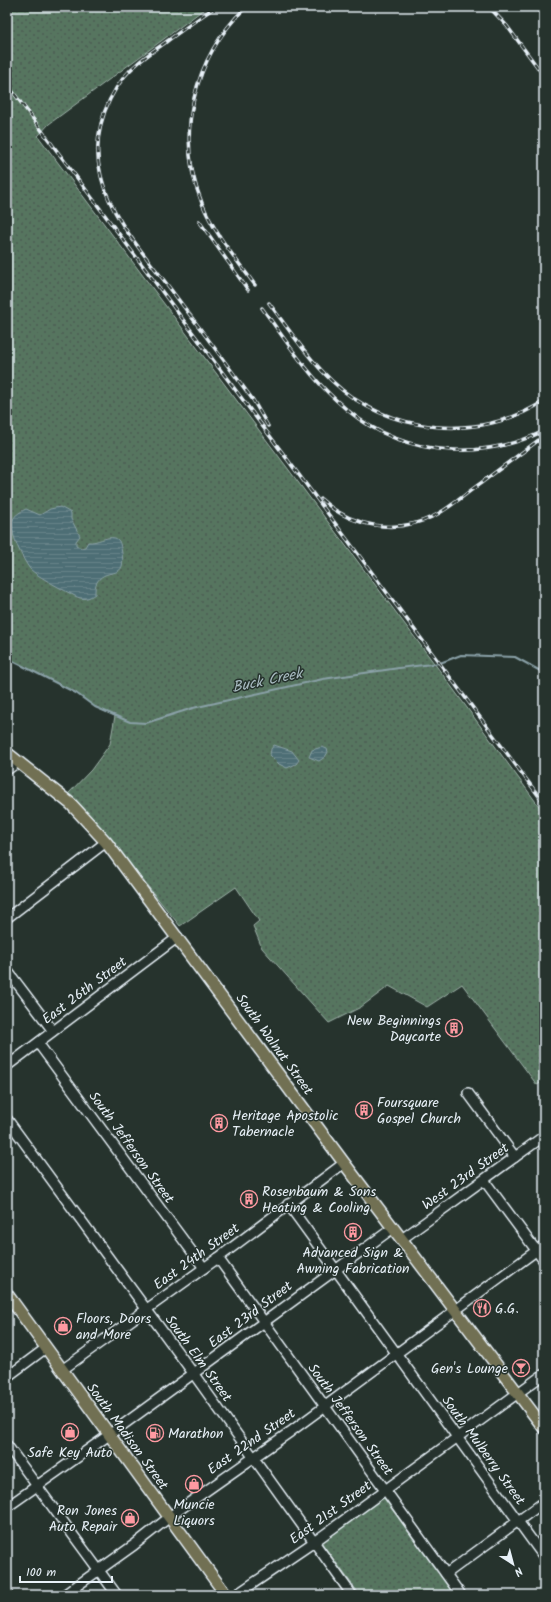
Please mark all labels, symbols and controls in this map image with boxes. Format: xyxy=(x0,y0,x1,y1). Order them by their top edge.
water label: Buck Creek xyxy=(230,661,306,700)
street label: East 26th Street xyxy=(37,951,132,1030)
street label: South Walnut Street xyxy=(230,989,319,1100)
place label: New Beginnings Daycarte xyxy=(347,1010,442,1048)
building icon: New Beginnings Daycarte xyxy=(444,1018,464,1038)
street label: South Jefferson Street xyxy=(83,1087,180,1209)
place label: Foursquare Gospel Church xyxy=(377,1092,461,1130)
building icon: Foursquare Gospel Church xyxy=(354,1100,374,1120)
place label: Heritage Apostolic Tabernacle xyxy=(232,1105,338,1143)
building icon: Heritage Apostolic Tabernacle xyxy=(209,1113,229,1133)
street label: West 23rd Street xyxy=(417,1137,514,1216)
place label: Rosenbaum & Sons Heating & Cooling xyxy=(262,1181,376,1219)
building icon: Rosenbaum & Sons Heating & Cooling xyxy=(239,1189,259,1209)
street label: East 24th Street xyxy=(149,1218,245,1296)
building icon: Advanced Sign & Awning Fabrication xyxy=(343,1222,363,1242)
place label: Advanced Sign & Awning Fabrication xyxy=(296,1242,410,1280)
street label: East 23rd Street xyxy=(204,1275,298,1354)
restaurant icon: G.G. xyxy=(472,1298,492,1318)
place label: G.G. xyxy=(495,1298,519,1320)
place label: Floors, Doors and More xyxy=(76,1308,151,1346)
street label: South Elm Street xyxy=(159,1310,238,1407)
shop icon: Floors, Doors and More xyxy=(53,1316,73,1336)
place label: Gen's Lounge xyxy=(431,1358,509,1380)
bar icon: Gen's Lounge xyxy=(511,1358,531,1378)
street label: South Jefferson Street xyxy=(302,1359,399,1481)
street label: South Madison Street xyxy=(81,1378,174,1495)
street label: South Mulberry Street xyxy=(436,1391,531,1510)
street label: East 22nd Street xyxy=(203,1403,301,1481)
shop icon: Safe Key Auto xyxy=(60,1422,80,1442)
fuel station icon: Marathon xyxy=(145,1423,165,1443)
place label: Marathon xyxy=(168,1423,224,1445)
place label: Safe Key Auto xyxy=(28,1442,112,1464)
shop icon: Muncie Liquors xyxy=(184,1474,204,1494)
street label: East 21st Street xyxy=(285,1475,377,1550)
place label: Muncie Liquors xyxy=(173,1494,215,1532)
place label: Ron Jones Auto Repair xyxy=(49,1500,118,1538)
shop icon: Ron Jones Auto Repair xyxy=(120,1508,140,1528)
north arrow xyxy=(493,1544,533,1584)
scale bar xyxy=(20,1558,112,1584)
text: N xyxy=(510,1562,526,1581)
text: 100 m xyxy=(26,1563,57,1582)

